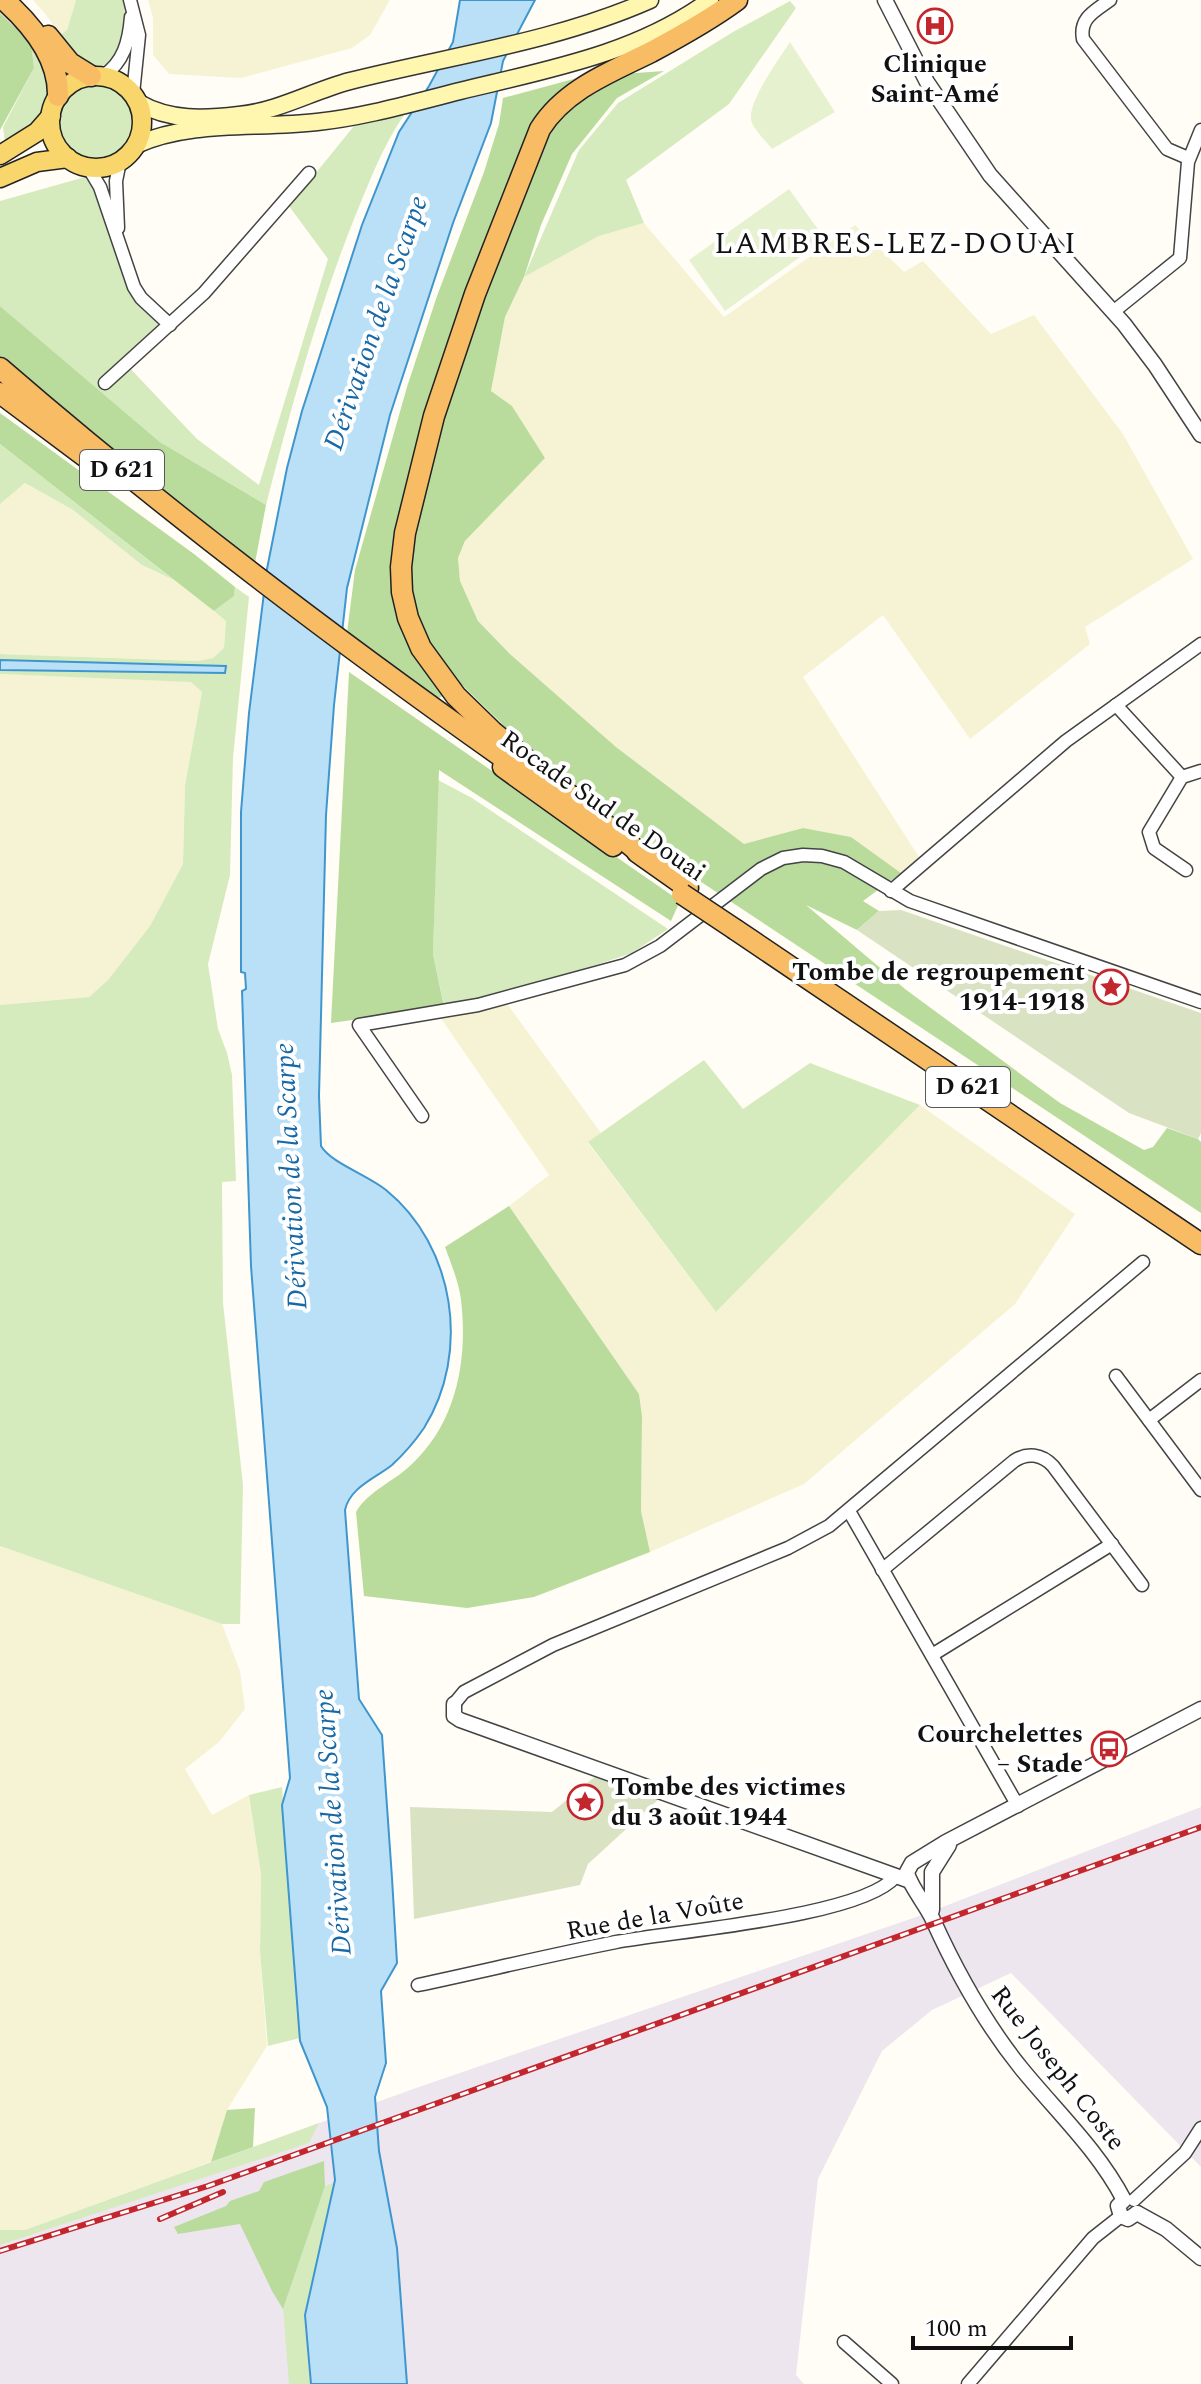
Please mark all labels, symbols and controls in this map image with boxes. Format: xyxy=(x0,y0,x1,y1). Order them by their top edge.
hospital icon: Clinique Saint-Amé xyxy=(916,7,954,45)
place label: Clinique Saint-Amé xyxy=(871,44,999,114)
water label: Dérivation de la Scarpe xyxy=(312,190,440,456)
district label: LAMBRES-LEZ-DOUAI xyxy=(714,221,1078,267)
road number: D 621 xyxy=(80,450,164,490)
street label: Rocade Sud de Douai xyxy=(492,720,714,892)
place label: Tombe de regroupement 1914-1918 xyxy=(792,952,1085,1022)
place icon: Tombe de regroupement 1914-1918 xyxy=(1092,968,1130,1006)
water label: Dérivation de la Scarpe xyxy=(263,1041,319,1311)
road number: D 621 xyxy=(926,1067,1010,1107)
water label: Dérivation de la Scarpe xyxy=(302,1687,364,1957)
place label: Courchelettes – Stade xyxy=(917,1714,1083,1784)
bus stop icon: Courchelettes – Stade xyxy=(1090,1730,1128,1768)
place label: Tombe des victimes du 3 août 1944 xyxy=(611,1767,846,1837)
place icon: Tombe des victimes du 3 août 1944 xyxy=(566,1783,604,1821)
street label: Rue de la Voûte xyxy=(563,1881,747,1951)
street label: Rue Joseph Coste xyxy=(981,1977,1135,2159)
scale bar xyxy=(913,2300,1071,2350)
text: 100 m xyxy=(925,2311,988,2347)

